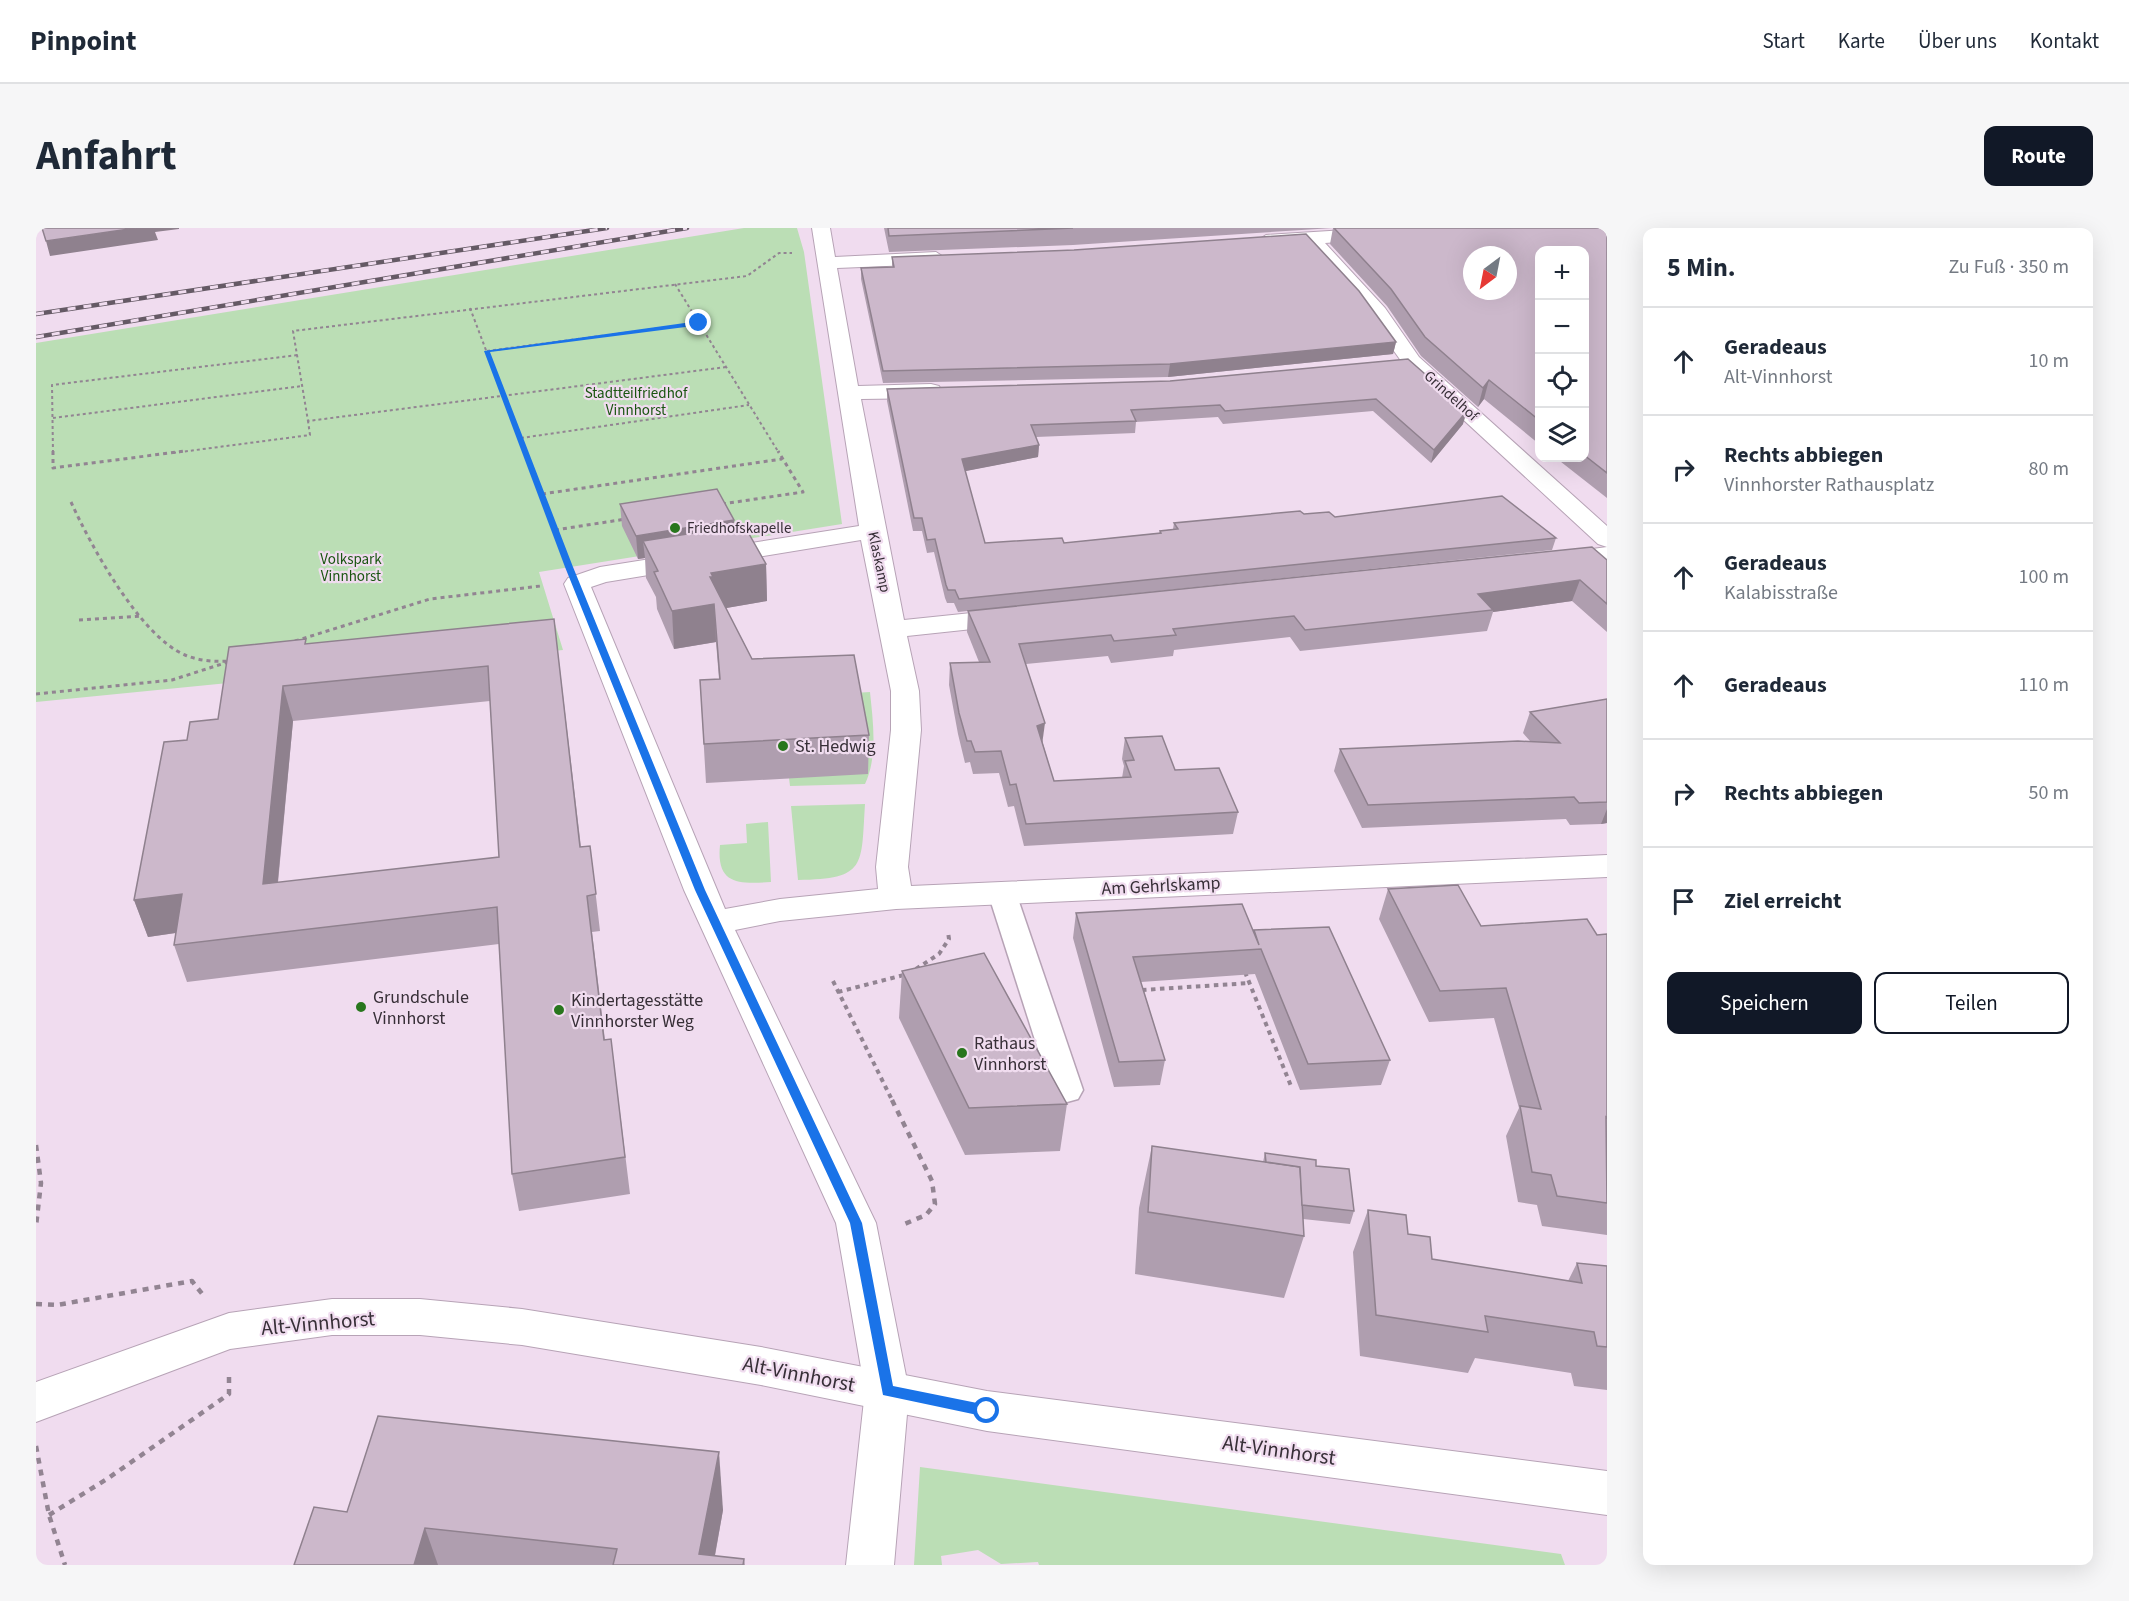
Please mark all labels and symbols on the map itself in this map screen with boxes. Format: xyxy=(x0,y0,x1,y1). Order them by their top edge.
north arrow xyxy=(1463,246,1517,300)
route end xyxy=(685,309,711,335)
street label: Grindelhof xyxy=(1419,366,1483,426)
park label: Stadtteilfriedhof Vinnhorst xyxy=(585,383,688,421)
place label: Friedhofskapelle xyxy=(687,518,791,539)
marker: Friedhofskapelle xyxy=(668,521,682,535)
street label: Klaskamp xyxy=(862,530,896,594)
park label: Volkspark Vinnhorst xyxy=(320,549,382,587)
place label: St. Hedwig xyxy=(795,734,876,759)
marker: St. Hedwig xyxy=(776,739,790,753)
street label: Am Gehrlskamp xyxy=(1101,870,1221,902)
place label: Grundschule Vinnhorst xyxy=(373,985,469,1031)
place label: Kindertagesstätte Vinnhorster Weg xyxy=(571,988,703,1034)
marker: Grundschule Vinnhorst xyxy=(354,1000,368,1014)
marker: Kindertagesstätte Vinnhorster Weg xyxy=(552,1003,566,1017)
place label: Rathaus Vinnhorst xyxy=(974,1031,1046,1077)
marker: Rathaus Vinnhorst xyxy=(955,1046,969,1060)
street label: Alt-Vinnhorst xyxy=(260,1303,376,1343)
street label: Alt-Vinnhorst xyxy=(740,1348,858,1400)
route start xyxy=(973,1397,999,1423)
street label: Alt-Vinnhorst xyxy=(1221,1427,1337,1473)

